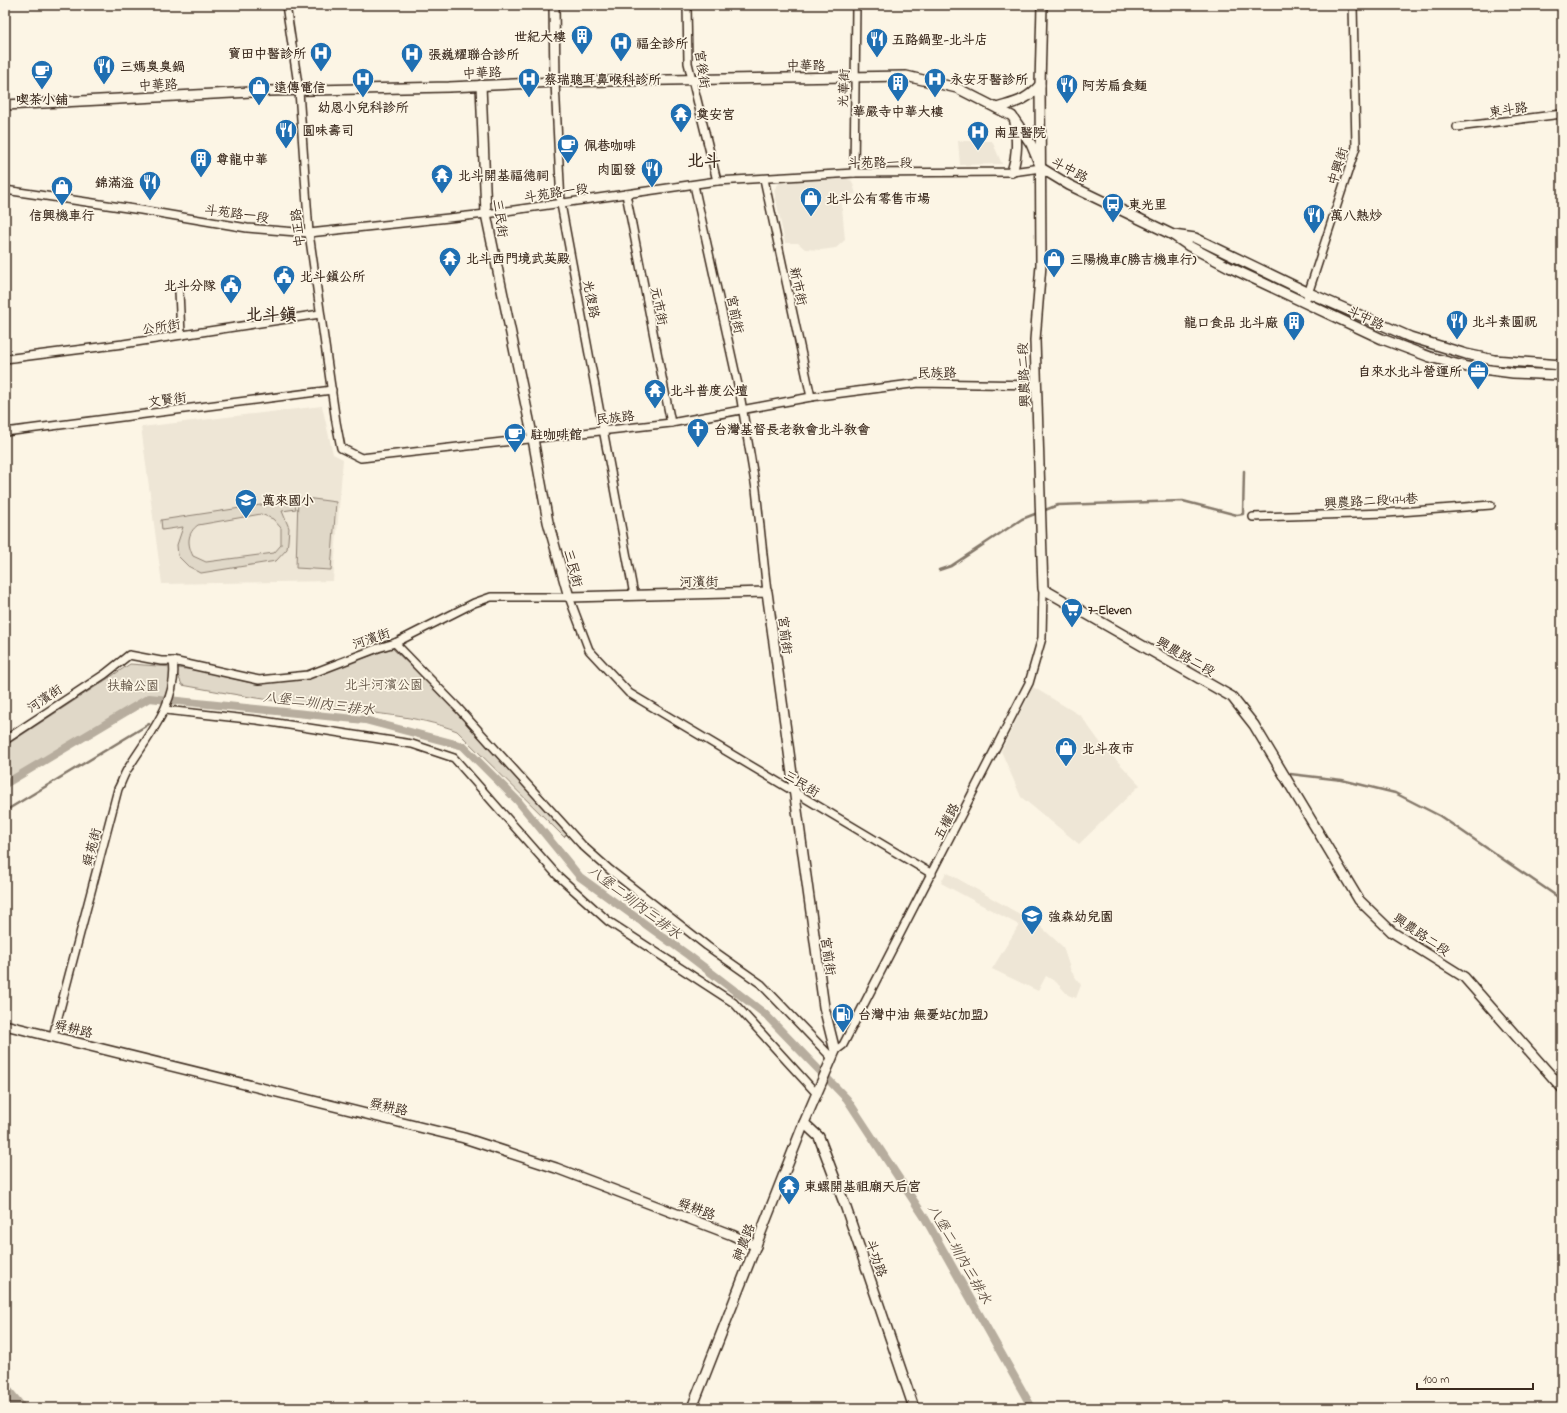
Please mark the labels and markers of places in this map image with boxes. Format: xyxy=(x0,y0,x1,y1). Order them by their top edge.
building icon: 世紀大樓 xyxy=(569,23,595,56)
restaurant icon: 五路鍋聖-北斗店 xyxy=(864,26,890,59)
place label: 世紀大樓 xyxy=(514,28,566,47)
hospital icon: 福全診所 xyxy=(608,30,634,63)
place label: 五路鍋聖-北斗店 xyxy=(892,31,988,50)
place label: 福全診所 xyxy=(636,35,688,54)
hospital icon: 寶田中醫診所 xyxy=(308,40,334,73)
hospital icon: 張巍耀聯合診所 xyxy=(399,41,425,74)
place label: 寶田中醫診所 xyxy=(228,45,306,64)
place label: 張巍耀聯合診所 xyxy=(428,46,519,65)
restaurant icon: 三媽臭臭鍋 xyxy=(91,53,117,86)
cafe icon: 喫茶小舖 xyxy=(29,58,55,91)
place label: 三媽臭臭鍋 xyxy=(120,58,185,77)
hospital icon: 幼恩小兒科診所 xyxy=(350,66,376,99)
hospital icon: 蔡瑞聰耳鼻喉科診所 xyxy=(516,66,542,99)
hospital icon: 永安牙醫診所 xyxy=(922,66,948,99)
building icon: 華嚴寺中華大樓 xyxy=(885,70,911,103)
place label: 蔡瑞聰耳鼻喉科診所 xyxy=(544,71,661,90)
place label: 永安牙醫診所 xyxy=(950,71,1028,90)
restaurant icon: 阿芳扁食麵 xyxy=(1054,72,1080,105)
shop icon: 遠傳電信 xyxy=(246,74,272,107)
place label: 阿芳扁食麵 xyxy=(1082,77,1147,96)
place label: 遠傳電信 xyxy=(274,79,326,98)
place label: 喫茶小舖 xyxy=(16,91,68,110)
place label: 幼恩小兒科診所 xyxy=(317,99,409,118)
temple icon: 奠安宮 xyxy=(668,101,694,134)
place label: 華嚴寺中華大樓 xyxy=(852,103,944,122)
place label: 奠安宮 xyxy=(696,106,735,125)
restaurant icon: 圓味壽司 xyxy=(273,117,299,150)
hospital icon: 南星醫院 xyxy=(965,119,991,152)
place label: 圓味壽司 xyxy=(302,122,354,141)
place label: 南星醫院 xyxy=(994,124,1046,143)
cafe icon: 佩巷咖啡 xyxy=(555,132,581,165)
place label: 佩巷咖啡 xyxy=(584,137,636,156)
building icon: 尊龍中華 xyxy=(188,146,214,179)
place label: 尊龍中華 xyxy=(216,151,268,170)
restaurant icon: 肉圓發 xyxy=(639,156,665,189)
place label: 肉圓發 xyxy=(597,161,636,180)
temple icon: 北斗開基福德祠 xyxy=(429,162,455,195)
place label: 北斗開基福德祠 xyxy=(458,167,549,186)
restaurant icon: 錦滿溢 xyxy=(137,169,163,202)
shop icon: 信興機車行 xyxy=(49,174,75,207)
place label: 錦滿溢 xyxy=(95,174,134,193)
shop icon: 北斗公有零售市場 xyxy=(798,185,824,218)
place label: 北斗公有零售市場 xyxy=(826,190,930,209)
bus stop icon: 東光里 xyxy=(1100,191,1126,224)
place label: 東光里 xyxy=(1128,196,1167,215)
restaurant icon: 萬八熱炒 xyxy=(1301,202,1327,235)
place label: 信興機車行 xyxy=(29,207,95,226)
place label: 萬八熱炒 xyxy=(1330,207,1382,226)
temple icon: 北斗西門境武英殿 xyxy=(437,245,463,278)
shop icon: 三陽機車(勝吉機車行) xyxy=(1041,246,1067,279)
place label: 北斗西門境武英殿 xyxy=(466,250,570,269)
place label: 三陽機車(勝吉機車行) xyxy=(1070,251,1196,270)
public building icon: 北斗鎮公所 xyxy=(271,263,297,296)
place label: 北斗鎮公所 xyxy=(300,268,365,287)
public building icon: 北斗分隊 xyxy=(218,272,244,305)
place label: 北斗分隊 xyxy=(164,277,216,296)
restaurant icon: 北斗素圓祝 xyxy=(1444,308,1470,341)
building icon: 龍口食品 北斗廠 xyxy=(1281,309,1307,342)
place label: 北斗素圓祝 xyxy=(1472,313,1537,332)
place label: 龍口食品 北斗廠 xyxy=(1184,314,1278,333)
office icon: 自來水北斗營運所 xyxy=(1465,358,1491,391)
place label: 自來水北斗營運所 xyxy=(1358,363,1462,382)
temple icon: 北斗普度公壇 xyxy=(642,377,668,410)
place label: 北斗普度公壇 xyxy=(670,382,748,401)
church icon: 台灣基督長老教會北斗教會 xyxy=(685,416,711,449)
cafe icon: 駐咖啡館 xyxy=(502,421,528,454)
place label: 台灣基督長老教會北斗教會 xyxy=(714,421,870,440)
place label: 駐咖啡館 xyxy=(530,426,582,445)
school or university icon: 萬來國小 xyxy=(233,487,259,520)
place label: 萬來國小 xyxy=(262,492,314,511)
supermarket icon: 7-Eleven xyxy=(1059,596,1085,629)
place label: 7-Eleven xyxy=(1088,601,1132,620)
shop icon: 北斗夜市 xyxy=(1053,735,1079,768)
place label: 北斗夜市 xyxy=(1082,740,1134,759)
school or university icon: 強森幼兒園 xyxy=(1019,903,1045,936)
place label: 強森幼兒園 xyxy=(1048,908,1113,927)
fuel station icon: 台灣中油 無憂站(加盟) xyxy=(830,1001,856,1034)
place label: 台灣中油 無憂站(加盟) xyxy=(858,1006,988,1025)
temple icon: 東螺開基祖廟天后宮 xyxy=(776,1173,802,1206)
place label: 東螺開基祖廟天后宮 xyxy=(804,1178,921,1197)

